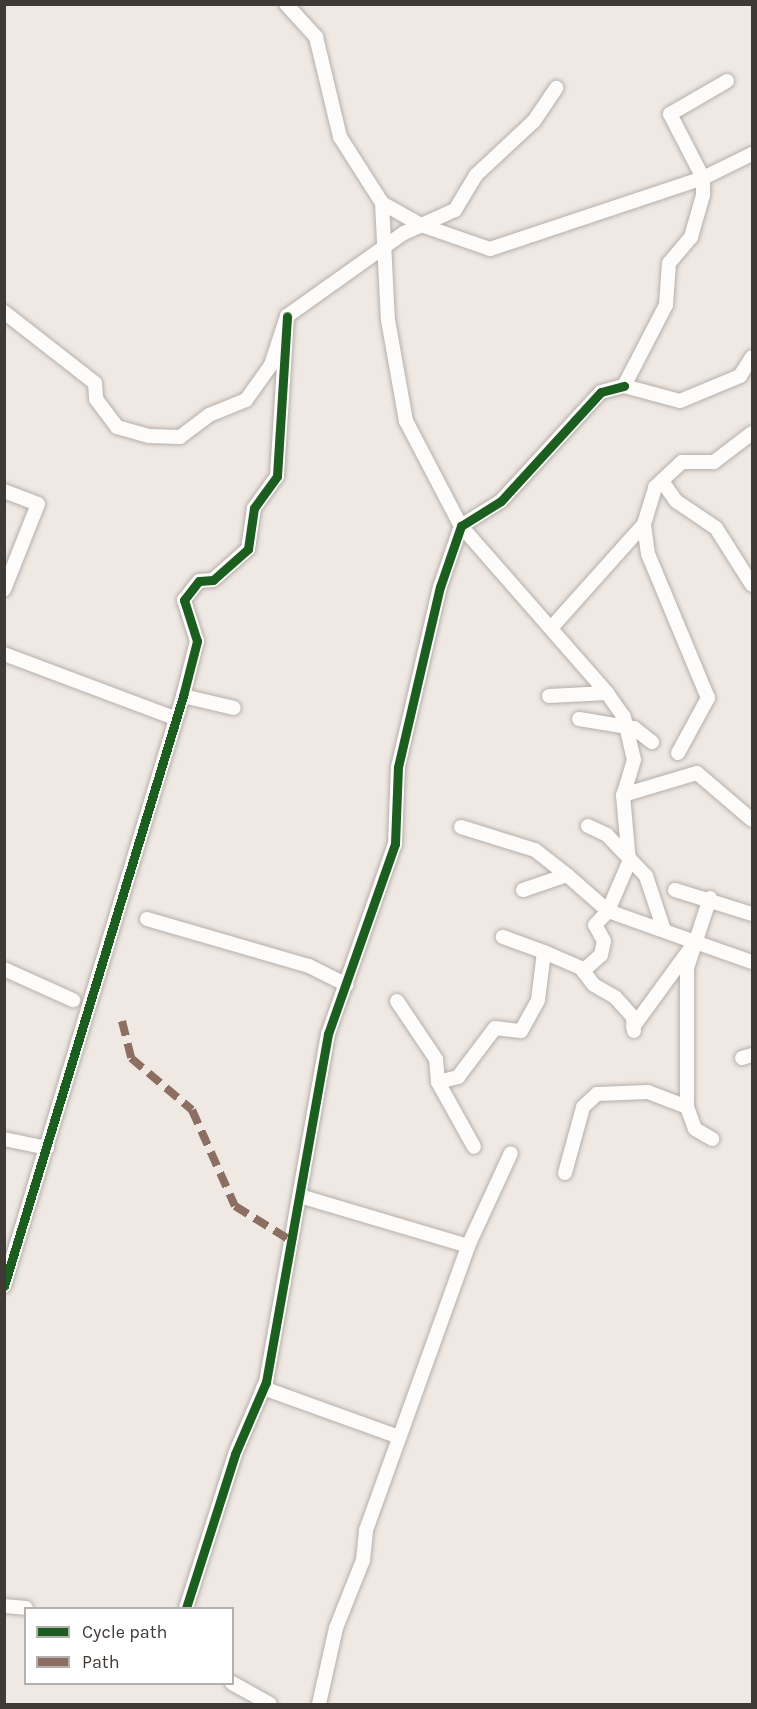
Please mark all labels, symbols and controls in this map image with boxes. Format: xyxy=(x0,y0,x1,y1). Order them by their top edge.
legend xyxy=(24,1607,234,1685)
text: Cycle path xyxy=(82,1621,167,1643)
text: Path xyxy=(82,1651,120,1673)

